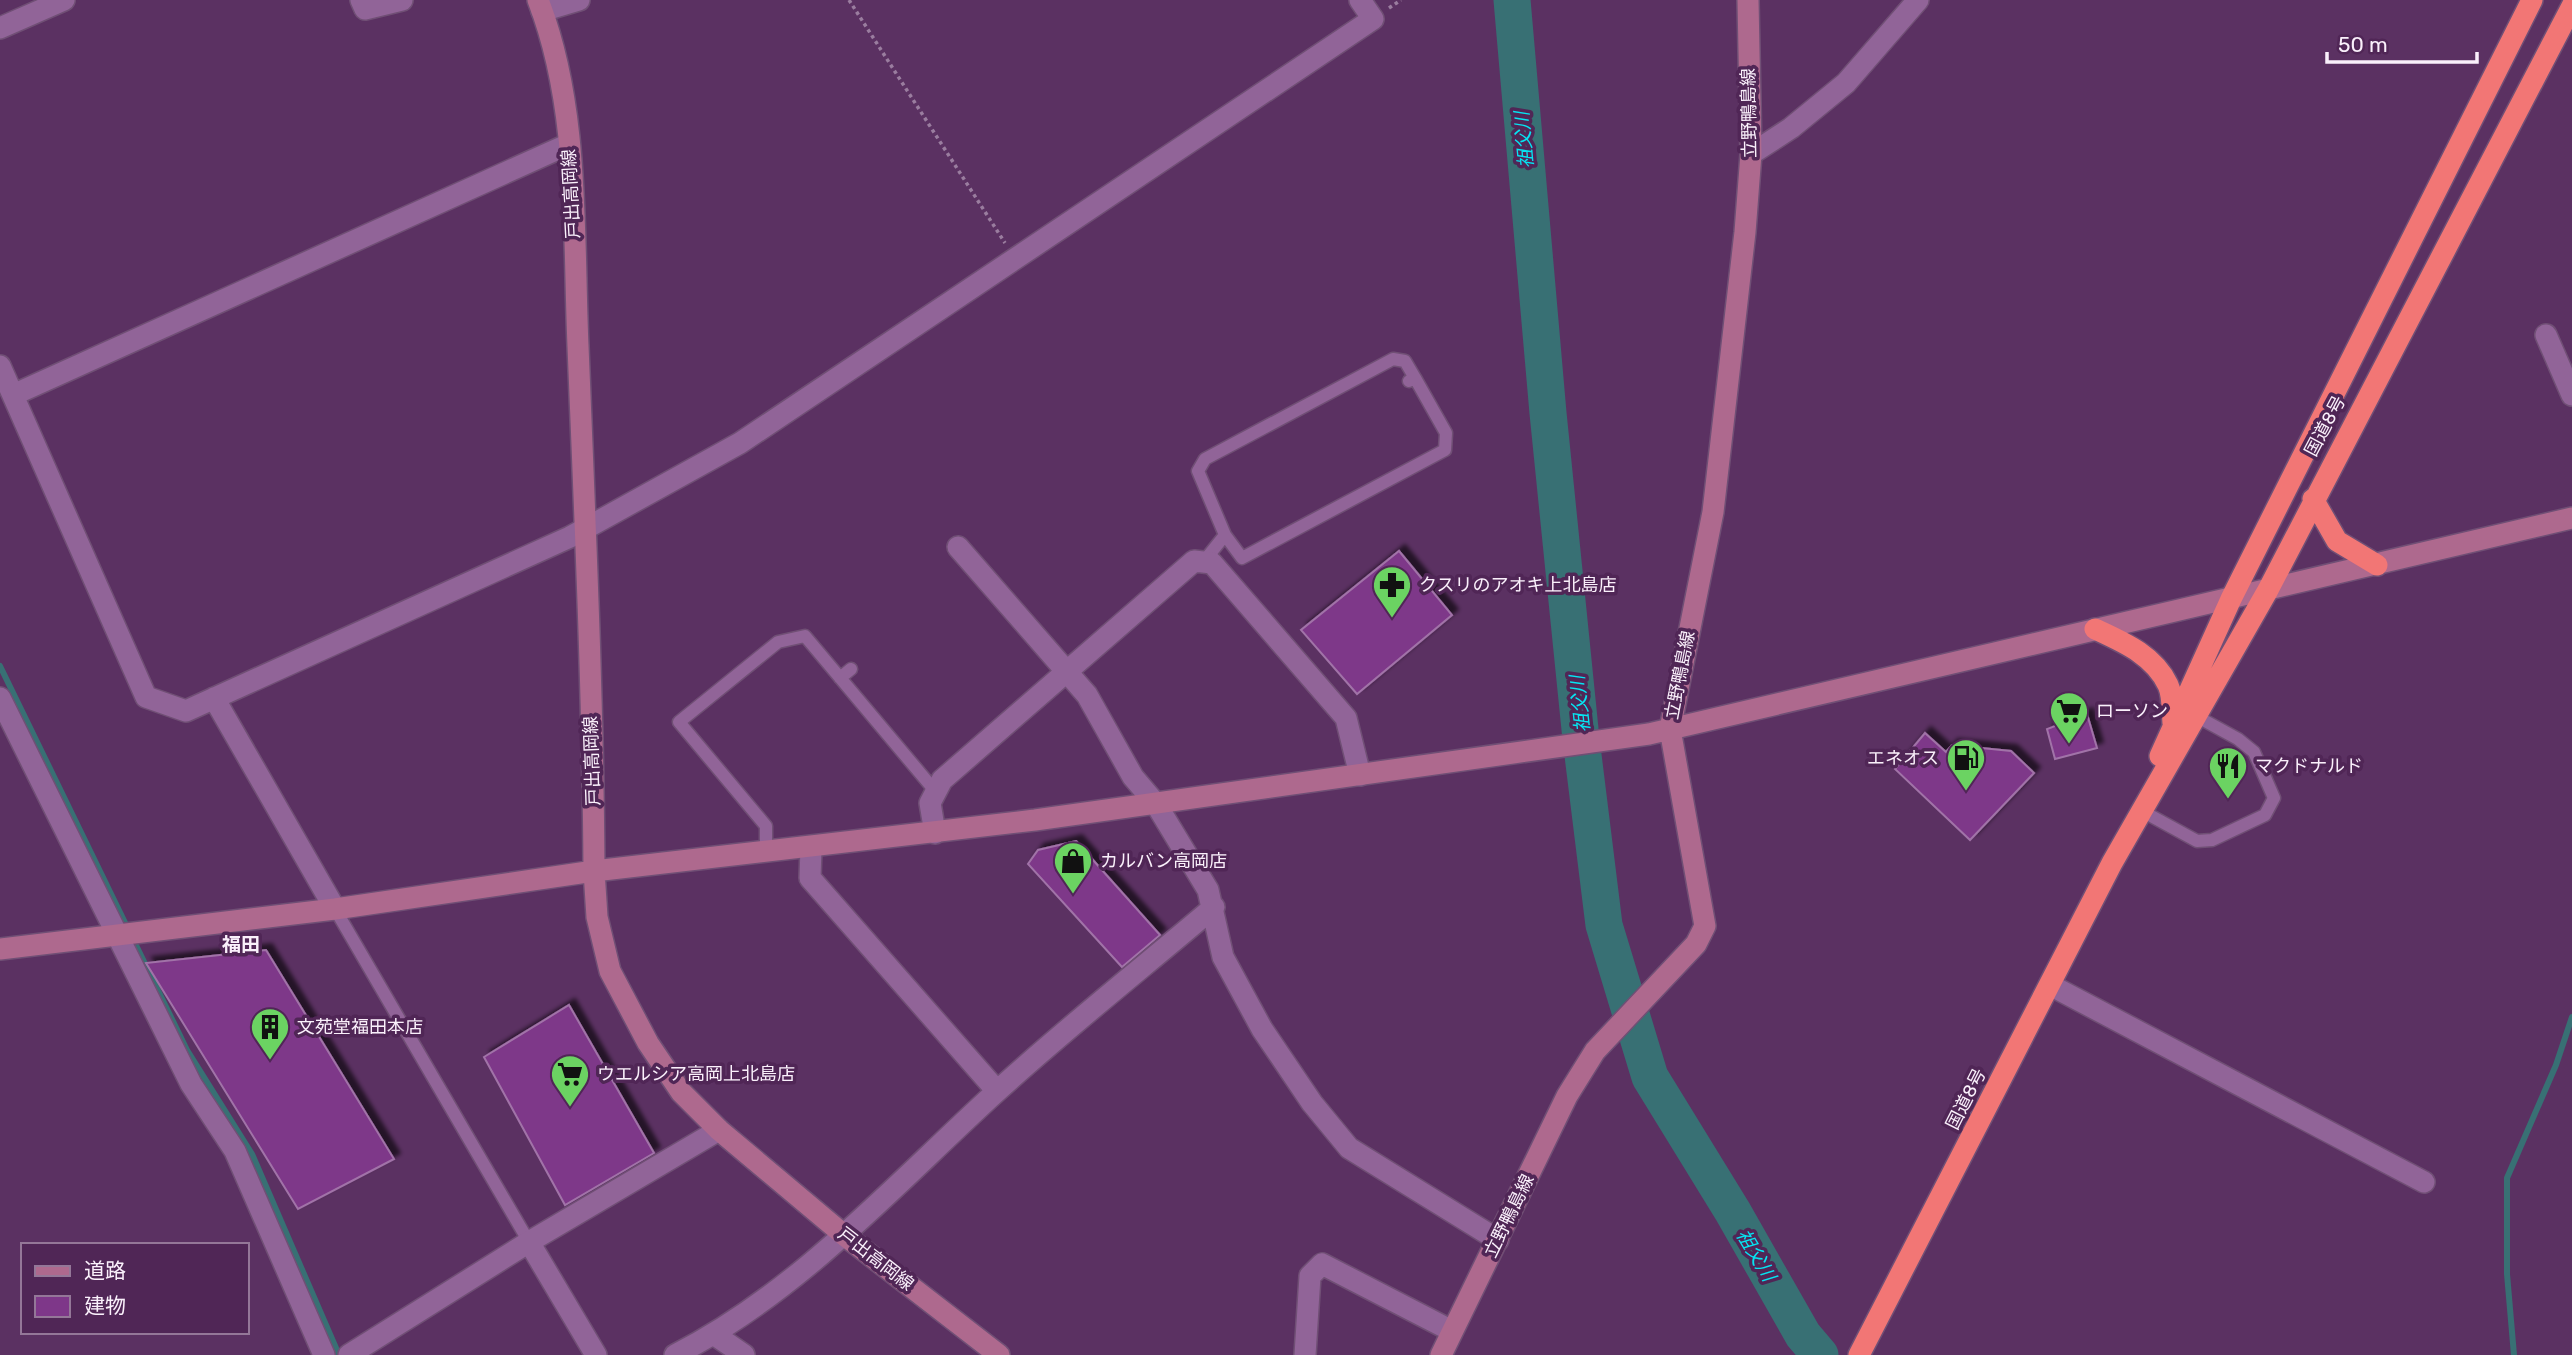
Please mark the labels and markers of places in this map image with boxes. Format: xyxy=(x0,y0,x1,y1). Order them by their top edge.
pharmacy icon: クスリのアオキ上北島店 xyxy=(1371,564,1413,619)
place label: クスリのアオキ上北島店 xyxy=(1419,574,1616,596)
supermarket icon: ローソン xyxy=(2048,690,2090,745)
place label: ローソン xyxy=(2096,700,2168,722)
fuel station icon: エネオス xyxy=(1945,737,1987,792)
restaurant icon: マクドナルド xyxy=(2207,745,2249,800)
place label: エネオス xyxy=(1867,747,1939,769)
place label: マクドナルド xyxy=(2255,755,2363,777)
shop icon: カルバン高岡店 xyxy=(1052,840,1094,895)
place label: カルバン高岡店 xyxy=(1100,850,1227,872)
building icon: 文苑堂福田本店 xyxy=(249,1006,291,1061)
place label: 文苑堂福田本店 xyxy=(297,1016,423,1038)
supermarket icon: ウエルシア高岡上北島店 xyxy=(549,1053,591,1108)
place label: ウエルシア高岡上北島店 xyxy=(597,1063,795,1085)

